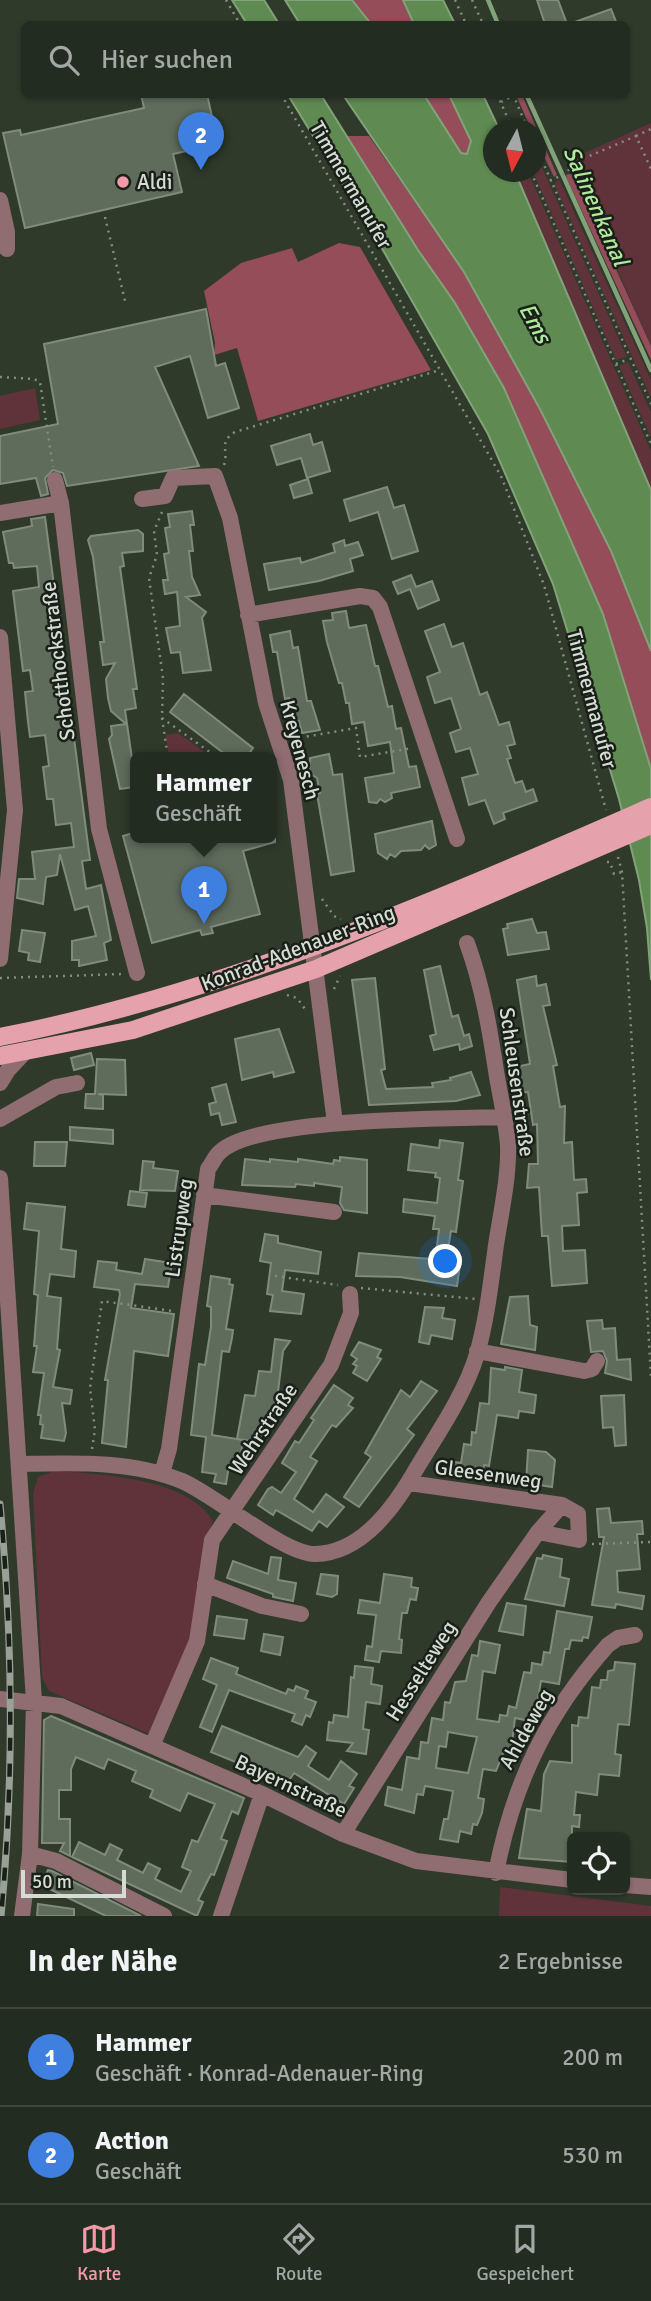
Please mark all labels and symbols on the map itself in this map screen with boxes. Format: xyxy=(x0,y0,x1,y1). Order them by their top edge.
pin: 2 xyxy=(178,112,224,170)
street label: Timmermanufer xyxy=(304,117,398,254)
north arrow xyxy=(483,119,546,182)
water label: Salinenkanal xyxy=(557,142,636,272)
place label: Aldi xyxy=(137,169,172,195)
marker: Aldi xyxy=(115,174,131,190)
water label: Ems xyxy=(512,298,559,350)
street label: Schotthockstraße xyxy=(35,580,81,742)
street label: Timmermanufer xyxy=(561,627,623,772)
street label: Kreyenesch xyxy=(274,697,326,803)
pin: 1 xyxy=(181,866,227,924)
street label: Konrad-Adenauer-Ring xyxy=(197,899,399,997)
street label: Schleusenstraße xyxy=(494,1006,540,1158)
street label: Listrupweg xyxy=(159,1177,199,1279)
your location xyxy=(428,1244,462,1278)
street label: Wehrstraße xyxy=(223,1378,303,1480)
street label: Gleesenweg xyxy=(433,1454,543,1494)
street label: Hesselteweg xyxy=(380,1616,462,1726)
street label: Ahldeweg xyxy=(493,1684,559,1774)
street label: Bayernstraße xyxy=(231,1749,351,1823)
scale bar xyxy=(21,1867,126,1899)

